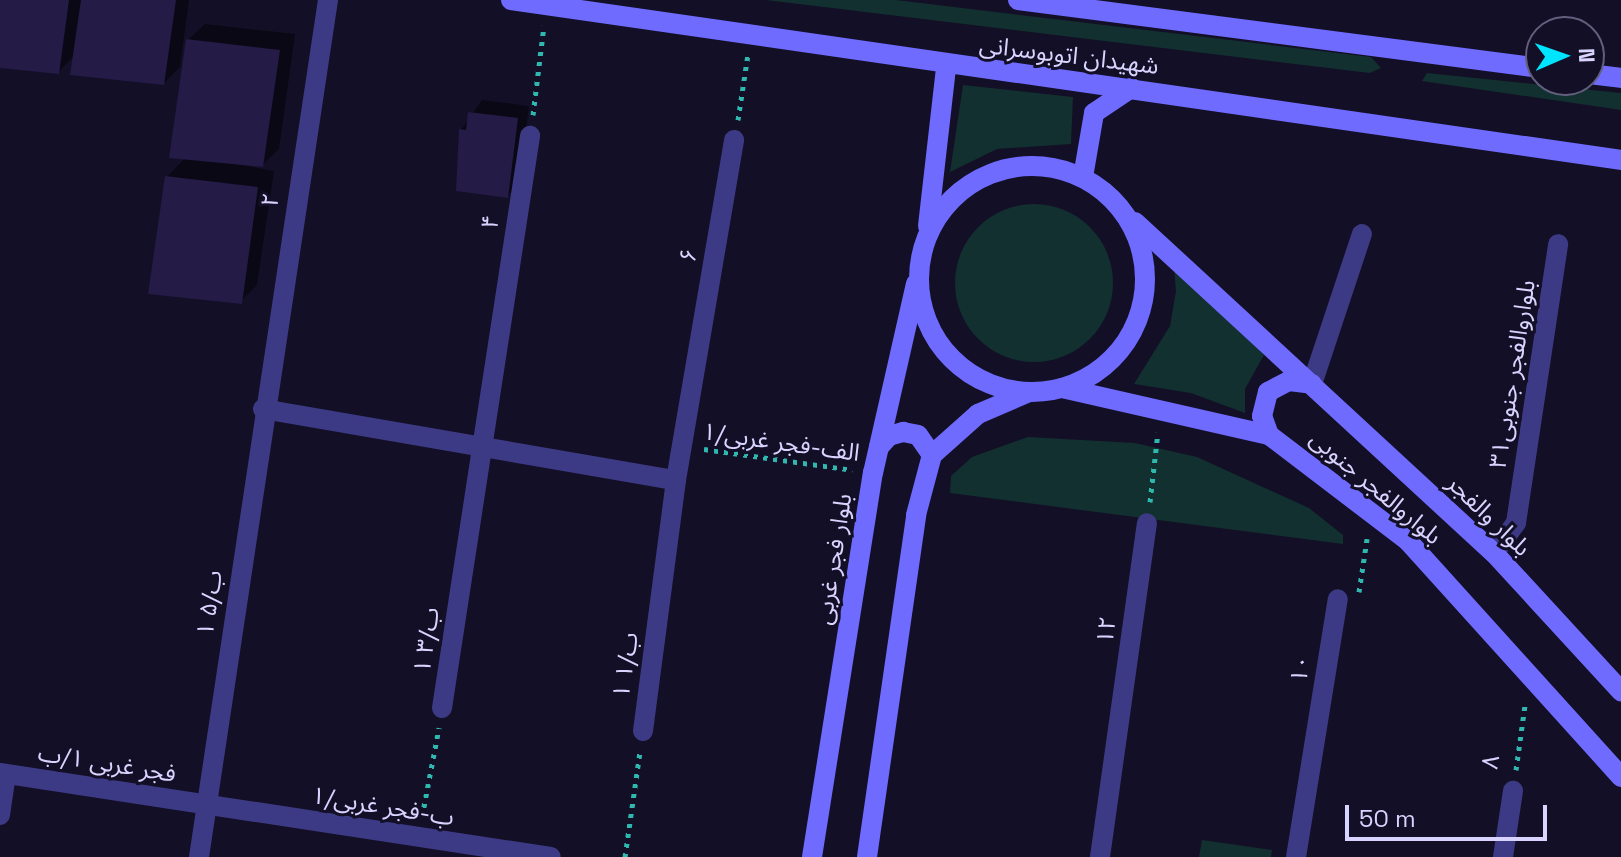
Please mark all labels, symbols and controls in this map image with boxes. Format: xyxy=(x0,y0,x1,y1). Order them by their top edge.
north arrow xyxy=(1525,16,1605,96)
street label: شهیدان اتوبوسرانی xyxy=(978,30,1160,80)
text: N xyxy=(1573,47,1601,63)
street label: ۲ xyxy=(255,191,285,209)
street label: ۴ xyxy=(475,213,505,231)
street label: ۶ xyxy=(673,246,703,264)
street label: بلواروالفجر جنوبی۳۱ xyxy=(1483,278,1541,470)
street label: ۱/الف-فجر غربی xyxy=(701,417,861,467)
street label: بلواروالفجر جنوبی xyxy=(1304,424,1448,550)
street label: بلوار والفجر xyxy=(1441,468,1537,562)
street label: بلوار فجر غربی xyxy=(808,491,858,627)
street label: ۱ ب/۵ xyxy=(190,568,228,638)
street label: ۱ ب/۳ xyxy=(407,605,445,675)
street label: ۱۲ xyxy=(1090,614,1122,646)
street label: ۱ ب/۱ xyxy=(606,630,644,700)
street label: ۱۰ xyxy=(1284,653,1316,685)
street label: فجر غربی ۱/ب xyxy=(36,738,178,788)
street label: ۸ xyxy=(1475,753,1505,771)
street label: ۱/ب-فجر غربی xyxy=(310,781,456,831)
scale bar xyxy=(1349,789,1551,839)
text: 50 m xyxy=(1359,803,1416,834)

